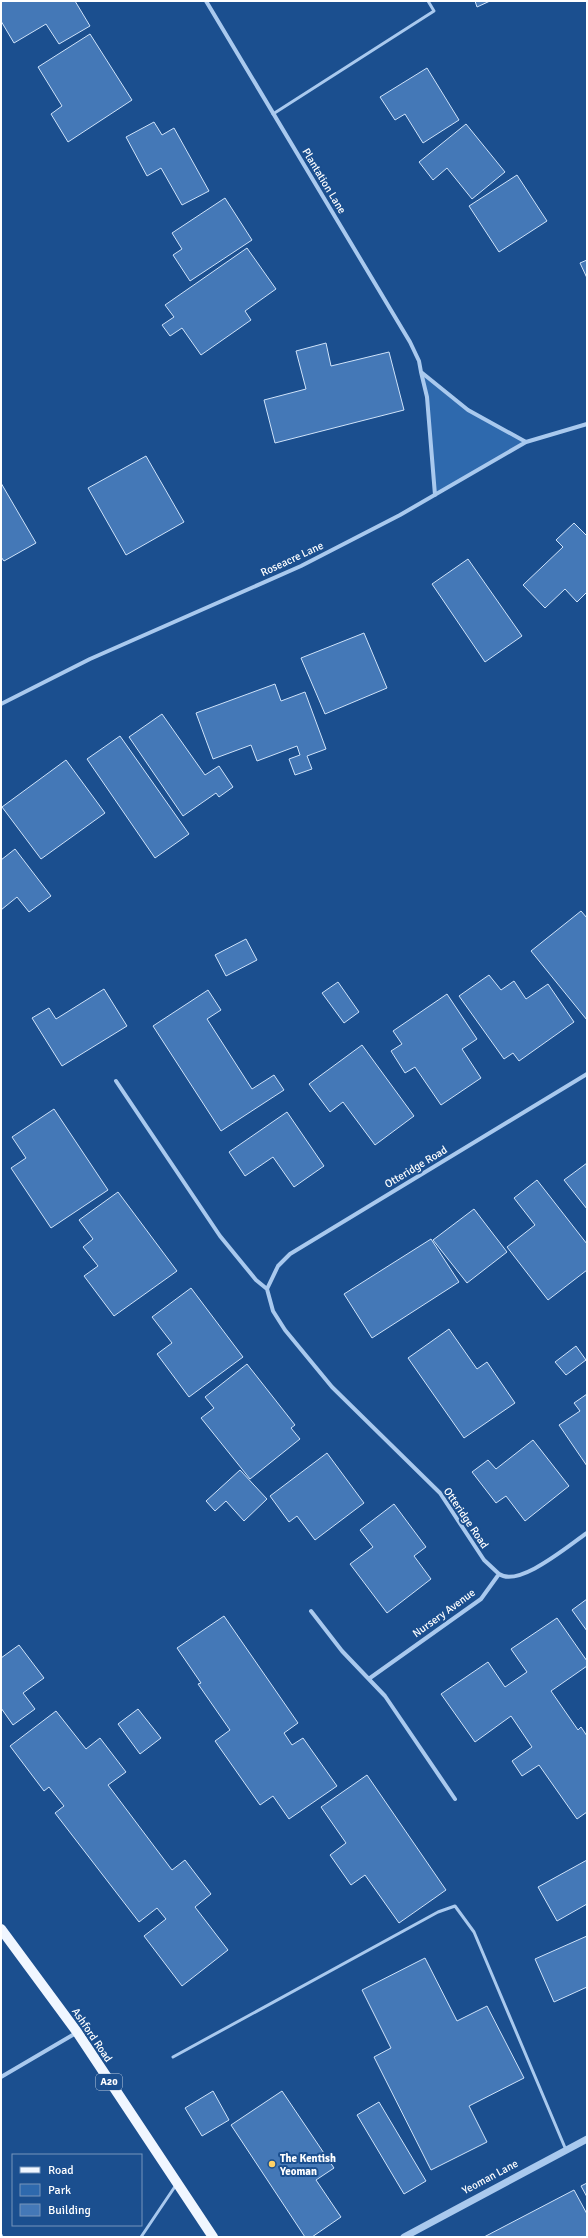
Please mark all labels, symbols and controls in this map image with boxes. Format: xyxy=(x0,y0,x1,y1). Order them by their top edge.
street label: Plantation Lane xyxy=(299,146,349,216)
street label: Roseacre Lane xyxy=(259,539,325,579)
street label: Otteridge Road xyxy=(382,1143,450,1191)
street label: Otteridge Road xyxy=(441,1485,491,1551)
street label: Nursery Avenue xyxy=(410,1586,478,1640)
street label: Ashford Road xyxy=(69,2005,115,2065)
road number: A20 xyxy=(96,2074,122,2090)
place label: The Kentish Yeoman xyxy=(279,2152,336,2178)
legend xyxy=(12,2154,142,2226)
street label: Yeoman Lane xyxy=(460,2157,520,2197)
marker: The Kentish Yeoman xyxy=(267,2159,277,2169)
text: Road xyxy=(48,2163,74,2178)
text: Park xyxy=(48,2183,71,2198)
text: Building xyxy=(48,2203,91,2218)

